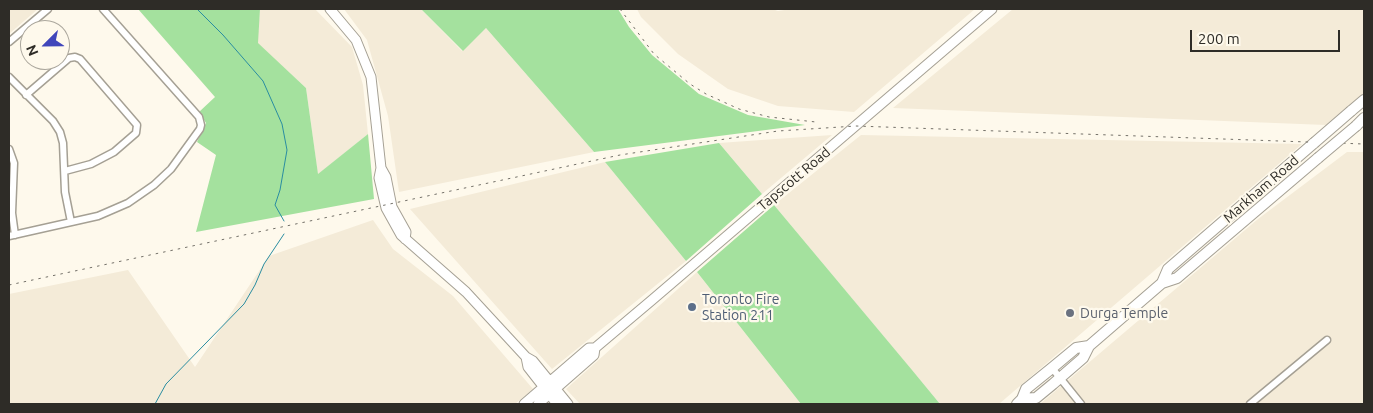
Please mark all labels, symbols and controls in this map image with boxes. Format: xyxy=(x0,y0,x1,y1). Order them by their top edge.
north arrow xyxy=(20,20,70,70)
scale bar xyxy=(1193,20,1343,52)
text: 200 m xyxy=(1198,30,1240,47)
text: N xyxy=(23,43,42,58)
street label: Tapscott Road xyxy=(754,144,834,214)
street label: Markham Road xyxy=(1220,152,1302,226)
place label: Toronto Fire Station 211 xyxy=(702,291,779,324)
marker: Toronto Fire Station 211 xyxy=(686,301,698,313)
place label: Durga Temple xyxy=(1080,305,1168,321)
marker: Durga Temple xyxy=(1064,307,1076,319)

